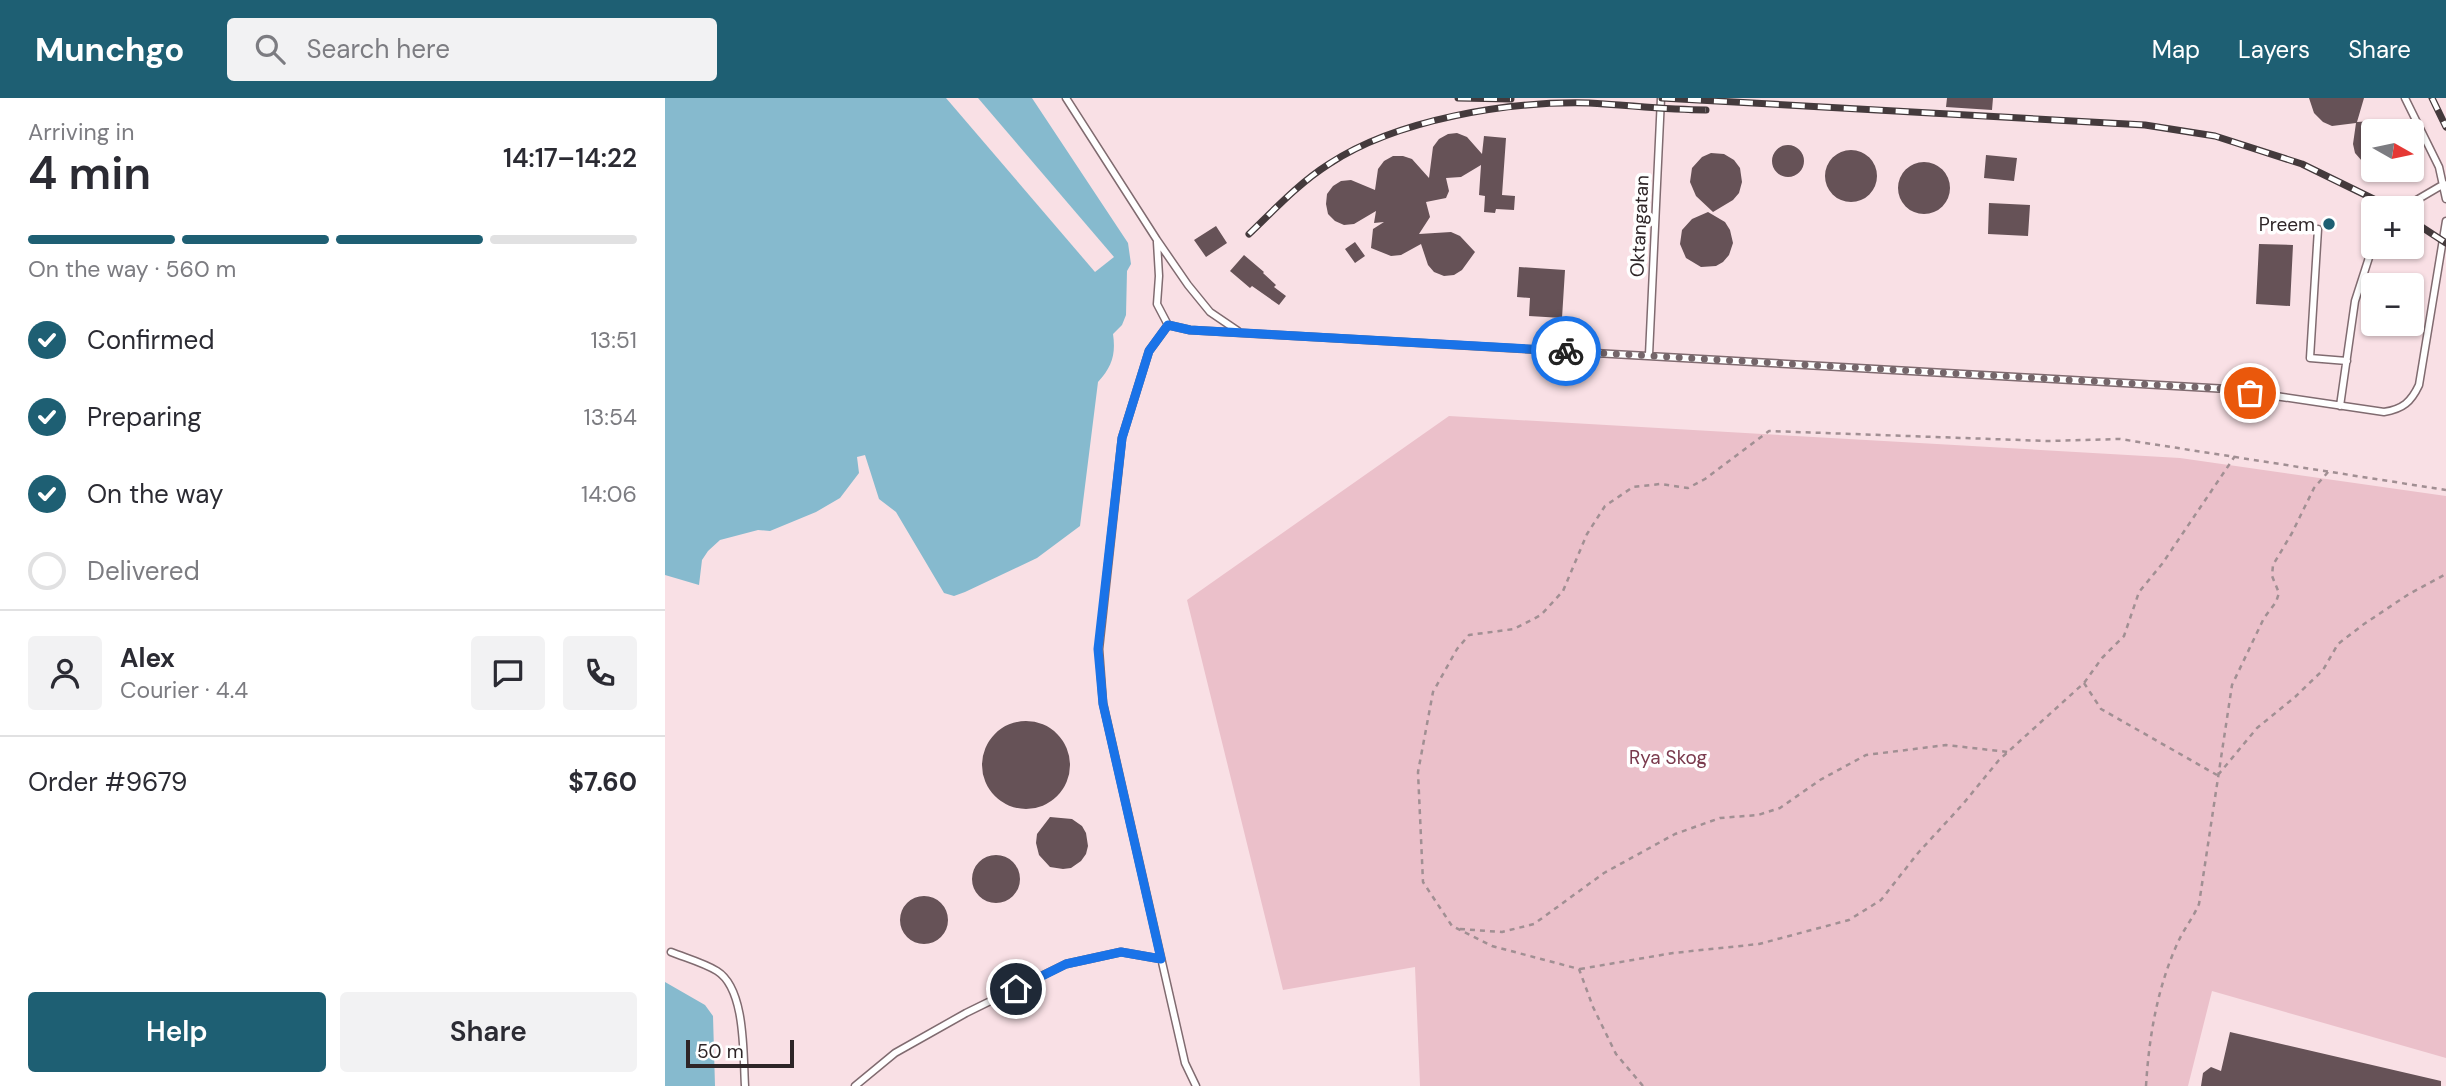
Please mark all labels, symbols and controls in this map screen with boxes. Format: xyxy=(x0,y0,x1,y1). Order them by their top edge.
search box xyxy=(227,18,717,81)
text: Munchgo xyxy=(35,28,185,71)
icon: search xyxy=(251,30,289,68)
text: Search here xyxy=(307,32,450,66)
text: Map xyxy=(2152,34,2200,65)
text: Layers xyxy=(2238,34,2310,65)
text: Share xyxy=(2348,34,2411,65)
text: Arriving in xyxy=(28,117,134,147)
north arrow xyxy=(2361,119,2424,182)
map controls xyxy=(2361,119,2424,336)
text: 14:17–14:22 xyxy=(503,141,637,175)
text: 4 min xyxy=(28,143,151,203)
street label: Oktangatan xyxy=(1624,174,1655,278)
button: + xyxy=(2361,196,2424,259)
place label: Preem xyxy=(2259,212,2315,237)
marker: Preem xyxy=(2321,216,2337,232)
text: On the way · 560 m xyxy=(28,254,236,284)
button: − xyxy=(2361,273,2424,336)
courier xyxy=(1531,316,1601,386)
icon: check xyxy=(28,321,66,359)
text: Confirmed xyxy=(87,323,214,357)
text: 13:51 xyxy=(590,325,637,355)
icon: bike xyxy=(1547,332,1585,370)
pin xyxy=(2220,363,2280,423)
icon: bag xyxy=(2231,374,2269,412)
icon: check xyxy=(28,398,66,436)
text: Preparing xyxy=(87,400,202,434)
text: 13:54 xyxy=(584,402,637,432)
icon: check xyxy=(28,475,66,513)
text: On the way xyxy=(87,477,223,511)
text: 14:06 xyxy=(581,479,637,509)
text: Delivered xyxy=(87,554,200,588)
button: person xyxy=(28,636,102,710)
button: chat xyxy=(471,636,545,710)
button: phone xyxy=(563,636,637,710)
text: Alex xyxy=(120,641,175,675)
text: Courier · 4.4 xyxy=(120,675,248,705)
park label: Rya Skog xyxy=(1629,745,1707,770)
text: Order #9679 xyxy=(28,765,187,799)
text: $7.60 xyxy=(568,765,637,799)
pin xyxy=(986,959,1046,1019)
icon: home xyxy=(997,970,1035,1008)
button: Help xyxy=(28,992,326,1072)
button: Share xyxy=(340,992,637,1072)
scale bar xyxy=(686,1037,795,1069)
text: 50 m xyxy=(697,1039,744,1064)

